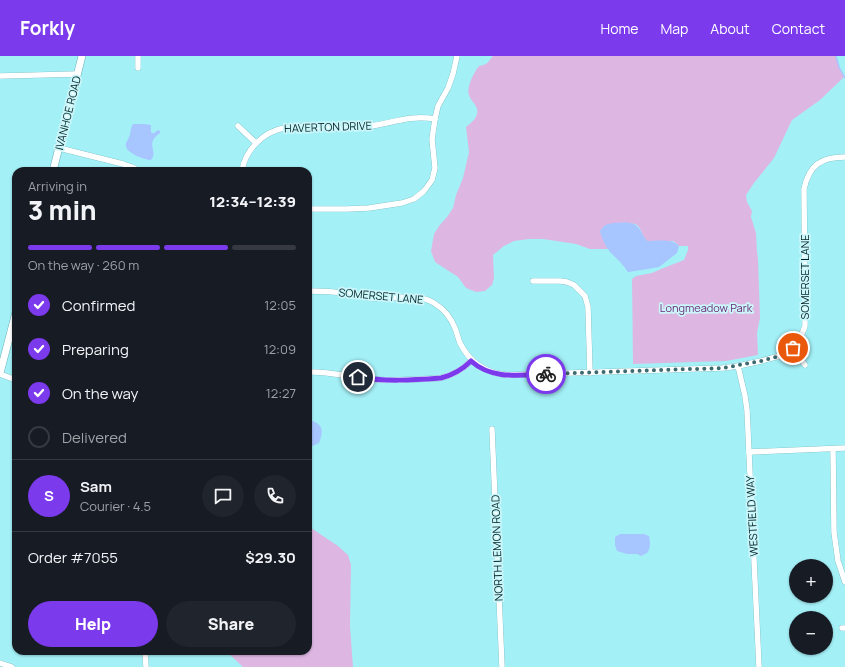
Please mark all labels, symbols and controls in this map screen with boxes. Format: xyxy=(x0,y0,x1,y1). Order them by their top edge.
text: Forkly xyxy=(20,15,75,41)
text: Home xyxy=(601,19,638,38)
text: Map xyxy=(660,19,688,38)
text: About xyxy=(710,19,750,38)
text: Contact xyxy=(772,19,825,38)
street label: IVANHOE ROAD xyxy=(51,74,84,152)
street label: HAVERTON DRIVE xyxy=(284,117,372,136)
text: Arriving in xyxy=(28,177,87,195)
text: 12:34–12:39 xyxy=(209,191,296,212)
text: 3 min xyxy=(28,192,97,228)
street label: SOMERSET LANE xyxy=(797,234,812,320)
text: On the way · 260 m xyxy=(28,256,139,274)
street label: SOMERSET LANE xyxy=(338,284,424,307)
icon: check xyxy=(28,294,50,316)
text: Confirmed xyxy=(62,295,135,316)
text: 12:05 xyxy=(264,296,296,314)
park label: Longmeadow Park xyxy=(660,300,753,315)
pin xyxy=(776,331,810,365)
icon: bag xyxy=(782,337,804,359)
icon: check xyxy=(28,338,50,360)
text: Preparing xyxy=(62,339,129,360)
text: 12:09 xyxy=(264,340,296,358)
courier xyxy=(526,354,566,394)
pin xyxy=(341,360,375,394)
icon: bike xyxy=(535,363,557,385)
icon: home xyxy=(347,366,369,388)
icon: check xyxy=(28,382,50,404)
text: On the way xyxy=(62,383,138,404)
text: 12:27 xyxy=(266,384,296,402)
text: Delivered xyxy=(62,427,127,448)
street label: WESTFIELD WAY xyxy=(742,474,761,557)
button: chat xyxy=(202,475,244,517)
button: phone xyxy=(254,475,296,517)
text: Sam xyxy=(80,476,112,497)
text: S xyxy=(44,485,54,506)
street label: NORTH LEMON ROAD xyxy=(487,494,506,602)
text: Courier · 4.5 xyxy=(80,497,151,515)
text: Order #7055 xyxy=(28,547,118,568)
text: $29.30 xyxy=(245,547,296,568)
map controls xyxy=(789,559,833,655)
button: + xyxy=(789,559,833,603)
button: Help xyxy=(28,601,158,647)
button: Share xyxy=(166,601,296,647)
button: − xyxy=(789,611,833,655)

